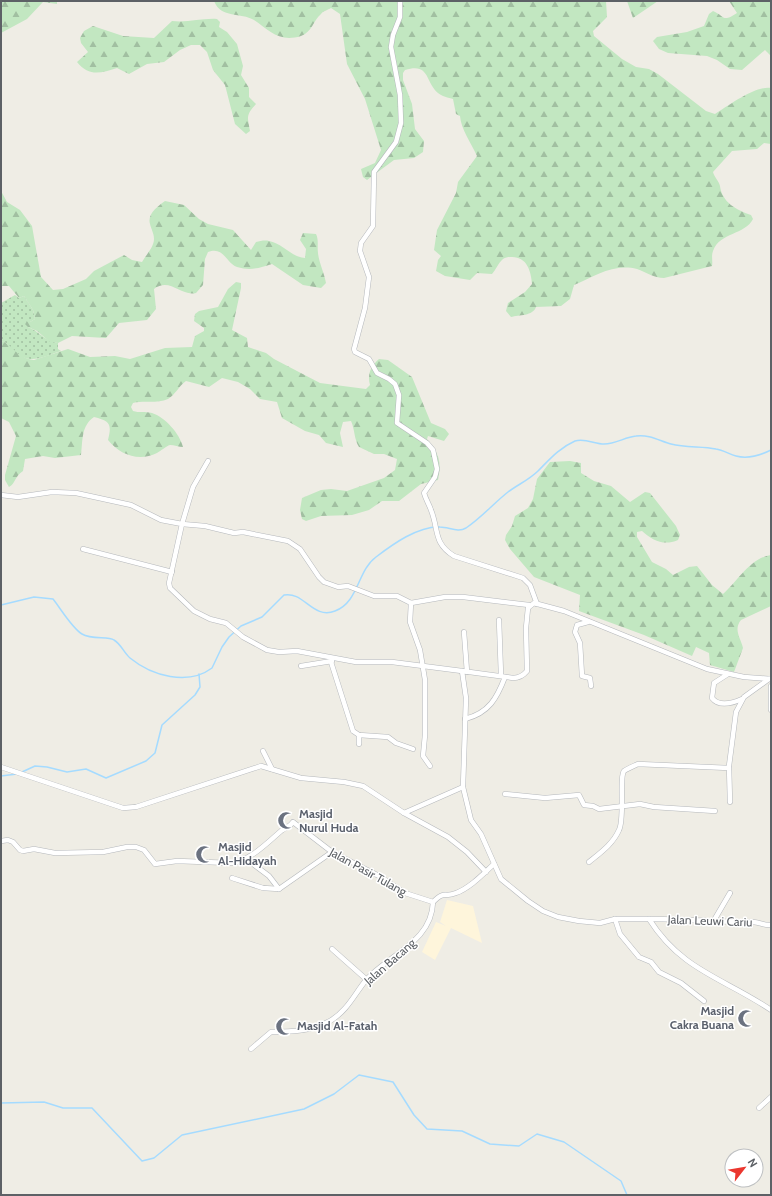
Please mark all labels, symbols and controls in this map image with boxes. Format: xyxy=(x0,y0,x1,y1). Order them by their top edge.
place label: Masjid Nurul Huda xyxy=(299,806,358,835)
mosque icon: Masjid Nurul Huda xyxy=(276,811,296,831)
place label: Masjid Al-Hidayah xyxy=(218,839,277,868)
mosque icon: Masjid Al-Hidayah xyxy=(195,844,215,864)
street label: Jalan Pasir Tulang xyxy=(326,844,410,899)
street label: Jalan Leuwi Cariu xyxy=(666,911,753,929)
street label: Jalan Bacang xyxy=(360,934,419,989)
place label: Masjid Cakra Buana xyxy=(670,1003,734,1032)
mosque icon: Masjid Cakra Buana xyxy=(737,1008,757,1028)
mosque icon: Masjid Al-Fatah xyxy=(274,1016,294,1036)
place label: Masjid Al-Fatah xyxy=(297,1018,377,1033)
north arrow xyxy=(724,1148,764,1188)
text: N xyxy=(745,1156,761,1170)

